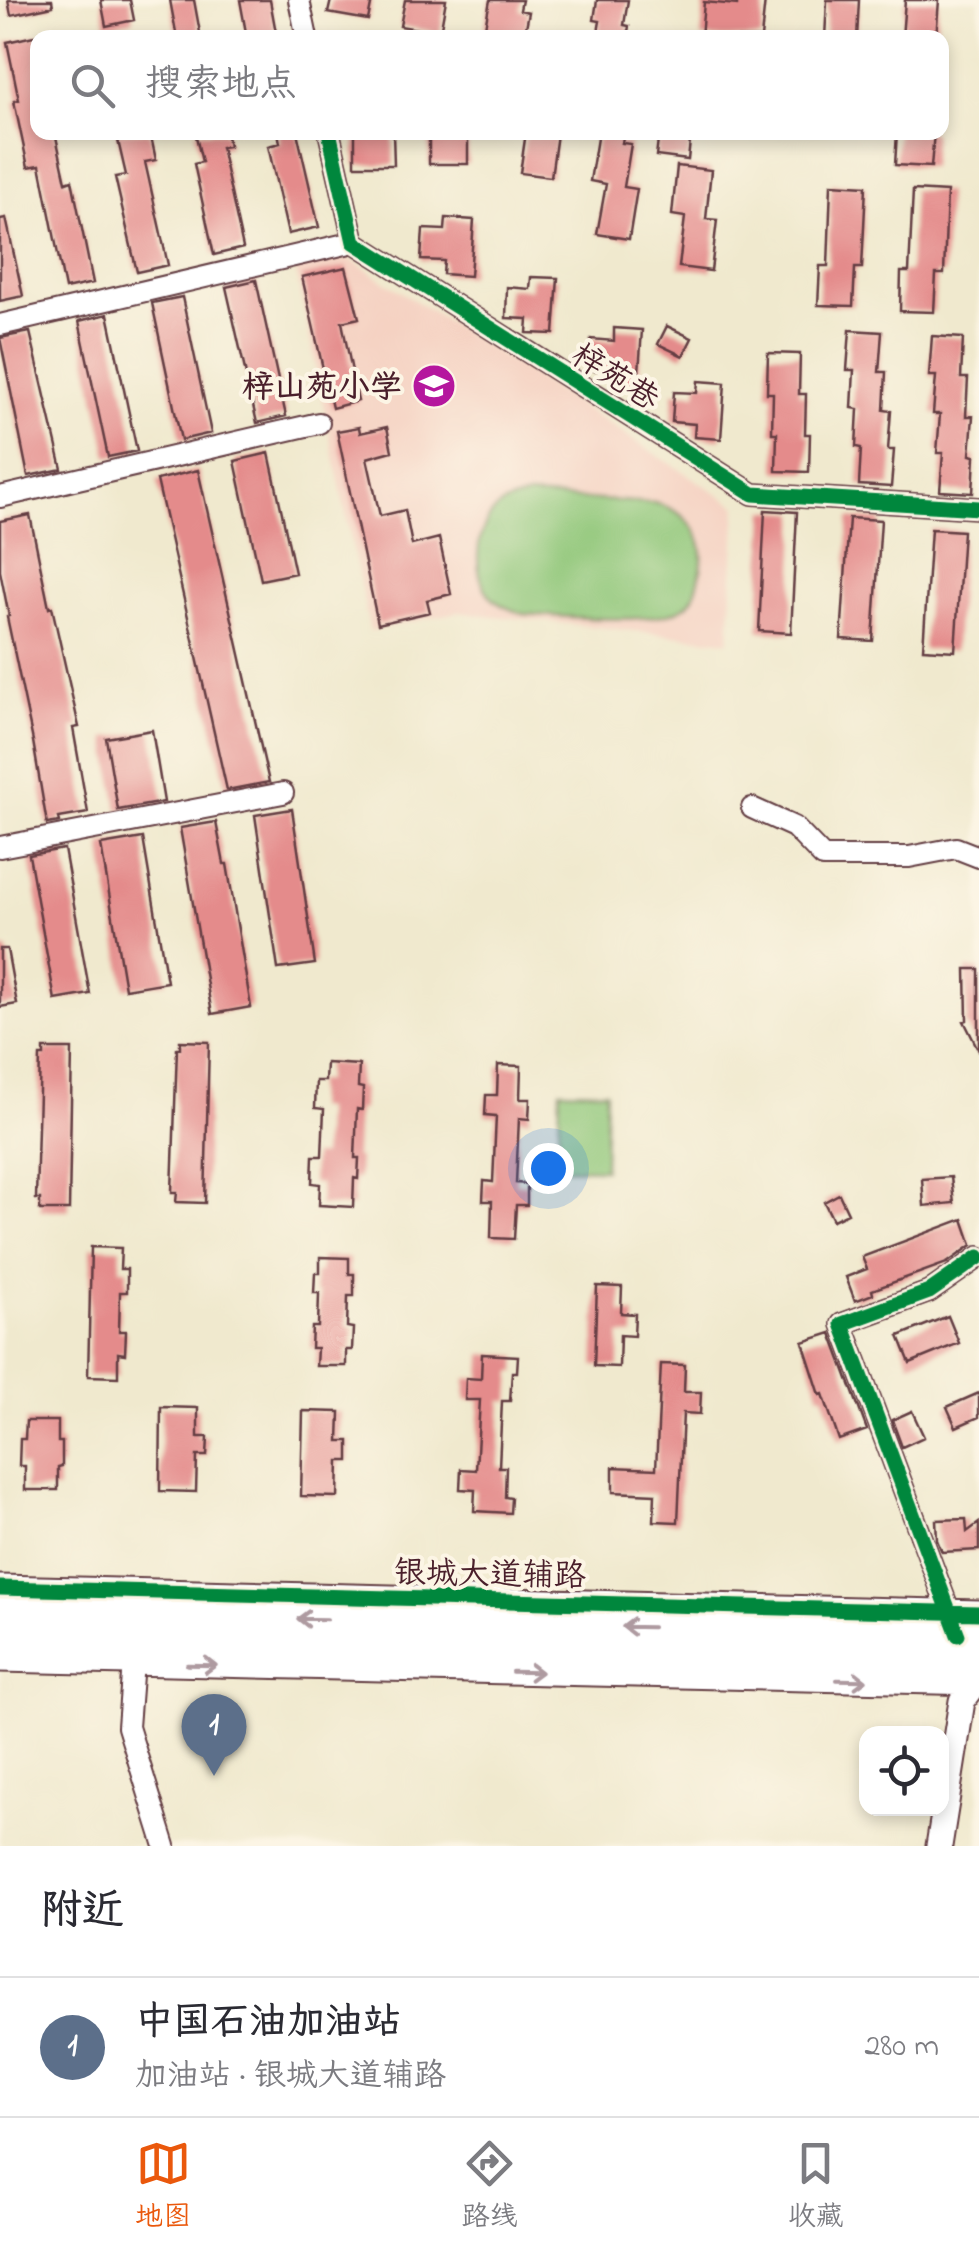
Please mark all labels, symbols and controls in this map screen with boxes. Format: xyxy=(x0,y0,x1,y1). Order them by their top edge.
search box xyxy=(30,30,949,140)
icon: search xyxy=(65,58,120,113)
text: 搜索地点 xyxy=(145,58,297,114)
street label: 梓苑巷 xyxy=(561,334,667,424)
school or university icon: 梓山苑小学 xyxy=(411,363,457,409)
place label: 梓山苑小学 xyxy=(242,366,402,413)
your location xyxy=(523,1143,574,1194)
street label: 银城大道辅路 xyxy=(394,1551,586,1602)
one-way arrow xyxy=(296,1610,328,1629)
one-way arrow xyxy=(621,1618,653,1637)
one-way arrow xyxy=(186,1656,218,1675)
one-way arrow xyxy=(511,1663,543,1682)
one-way arrow xyxy=(836,1670,868,1689)
pin: 1 xyxy=(182,1694,246,1776)
map controls xyxy=(859,1726,949,1816)
button: locate xyxy=(859,1726,949,1816)
text: 附近 xyxy=(40,1882,124,1943)
text: 中国石油加油站 xyxy=(135,1996,401,2052)
text: 1 xyxy=(67,2024,78,2071)
text: 280 m xyxy=(864,2024,939,2071)
text: 加油站 · 银城大道辅路 xyxy=(135,2054,446,2101)
tab: 地图 xyxy=(135,2136,191,2239)
tab: 路线 xyxy=(461,2136,518,2239)
tab: 收藏 xyxy=(788,2136,844,2239)

